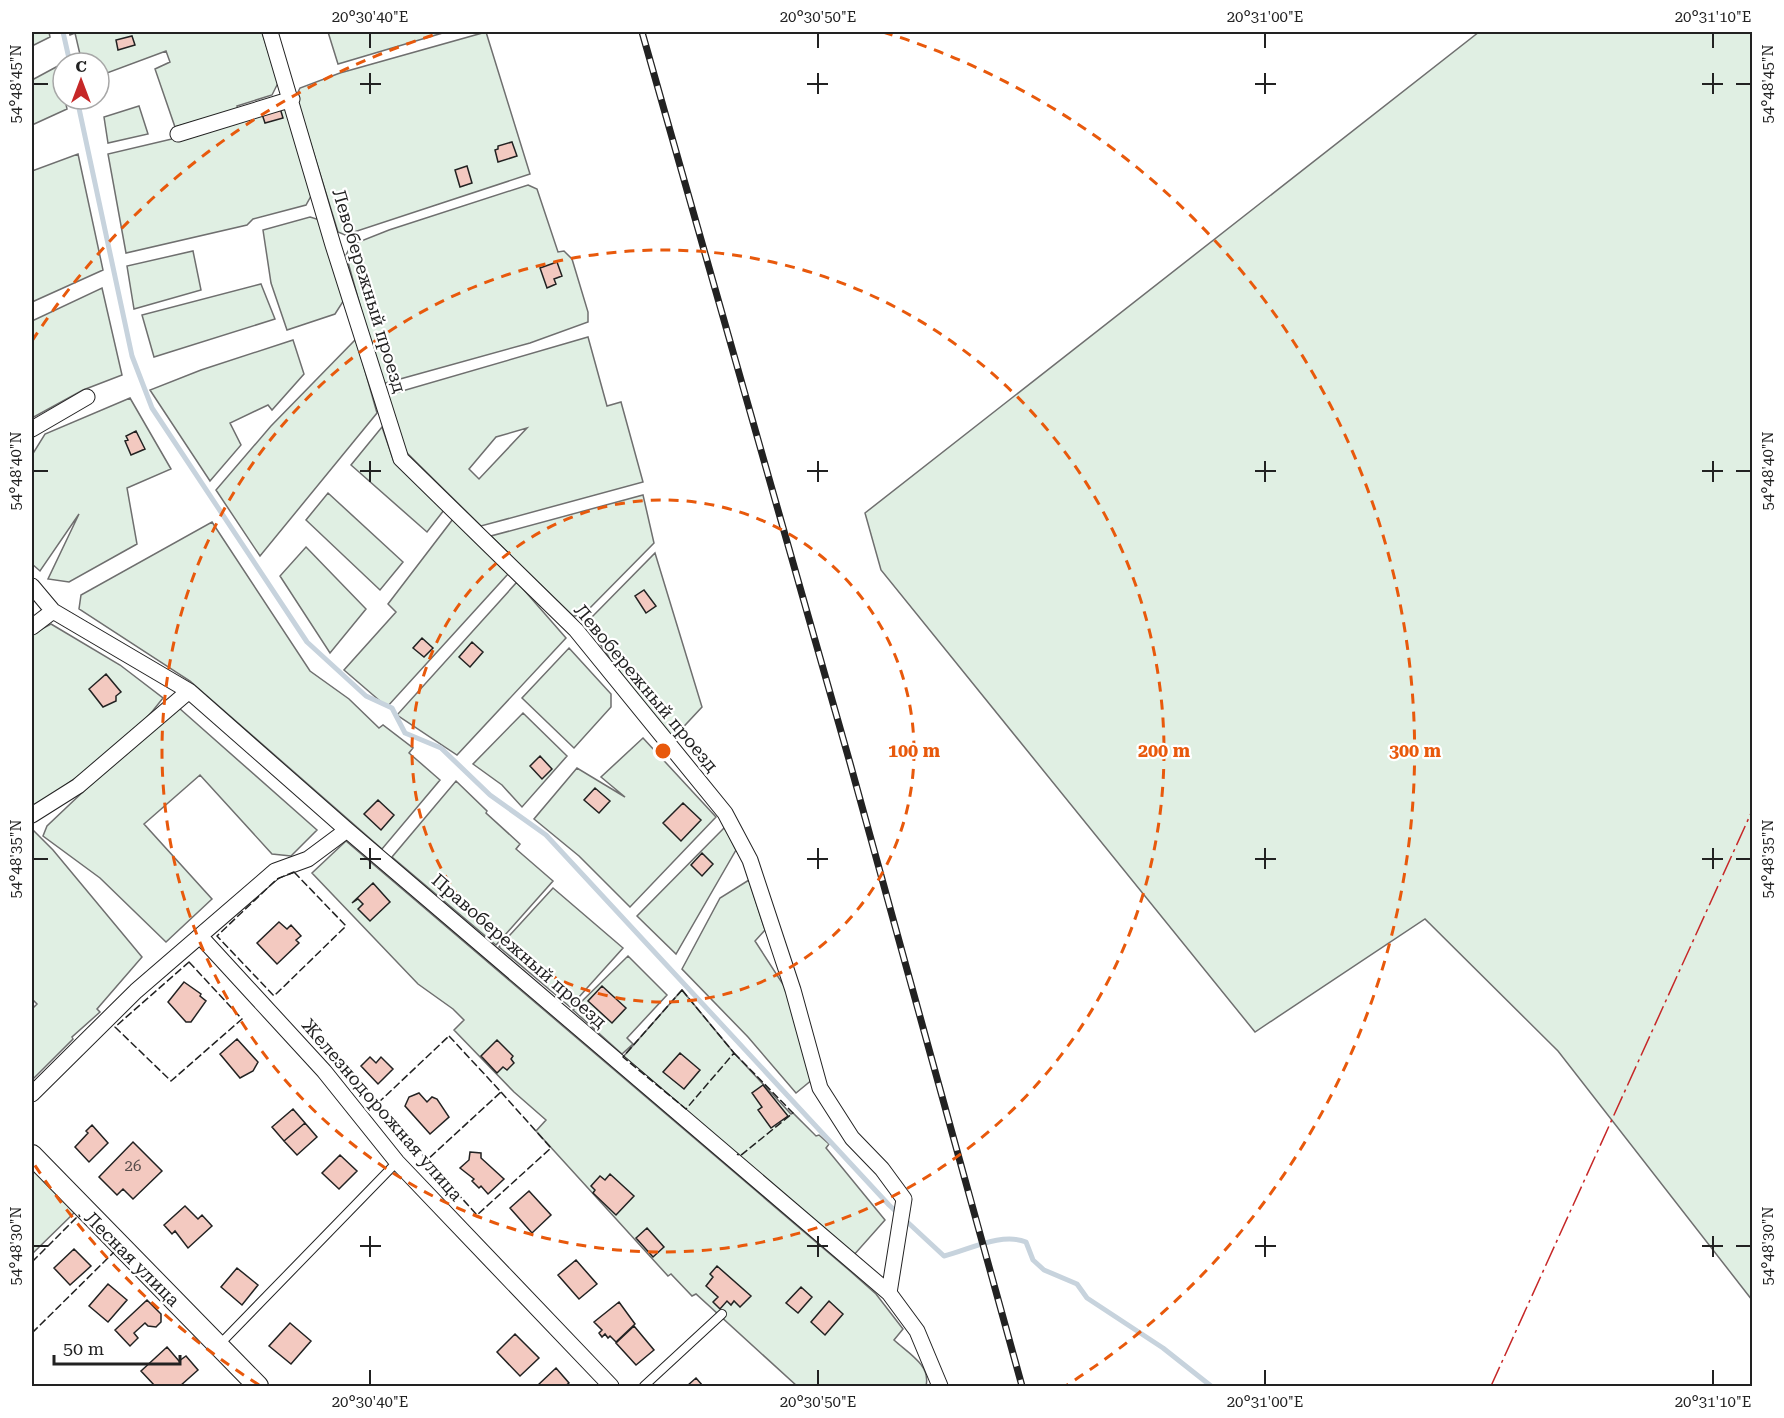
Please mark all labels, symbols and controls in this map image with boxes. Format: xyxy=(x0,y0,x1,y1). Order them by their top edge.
text: 20°30'40"E xyxy=(332,8,408,26)
text: 20°30'50"E xyxy=(780,8,856,26)
text: 20°31'00"E xyxy=(1227,8,1303,26)
text: 20°31'10"E xyxy=(1675,8,1751,26)
text: 54°48'45"N xyxy=(7,44,25,124)
text: 54°48'45"N xyxy=(1759,44,1777,124)
north arrow xyxy=(51,51,111,111)
text: С xyxy=(75,57,87,76)
street label: Левобережный проезд xyxy=(328,186,411,395)
text: 54°48'40"N xyxy=(7,431,25,511)
text: 54°48'40"N xyxy=(1759,431,1777,511)
street label: Левобережный проезд xyxy=(570,600,723,776)
text: 100 m xyxy=(888,740,941,761)
text: 200 m xyxy=(1138,740,1191,761)
text: 300 m xyxy=(1389,740,1442,761)
centre of rings xyxy=(653,741,673,761)
text: 54°48'35"N xyxy=(7,819,25,899)
text: 54°48'35"N xyxy=(1759,819,1777,899)
street label: Правобережный проезд xyxy=(428,869,611,1032)
street label: Железнодорожная улица xyxy=(298,1014,467,1205)
house number: 26 xyxy=(125,1157,141,1175)
text: 54°48'30"N xyxy=(7,1206,25,1286)
text: 54°48'30"N xyxy=(1759,1206,1777,1286)
street label: Лесная улица xyxy=(81,1207,184,1311)
scale bar xyxy=(54,1328,180,1366)
text: 50 m xyxy=(63,1338,104,1359)
text: 20°30'40"E xyxy=(332,1393,408,1411)
text: 20°30'50"E xyxy=(780,1393,856,1411)
text: 20°31'00"E xyxy=(1227,1393,1303,1411)
text: 20°31'10"E xyxy=(1675,1393,1751,1411)

